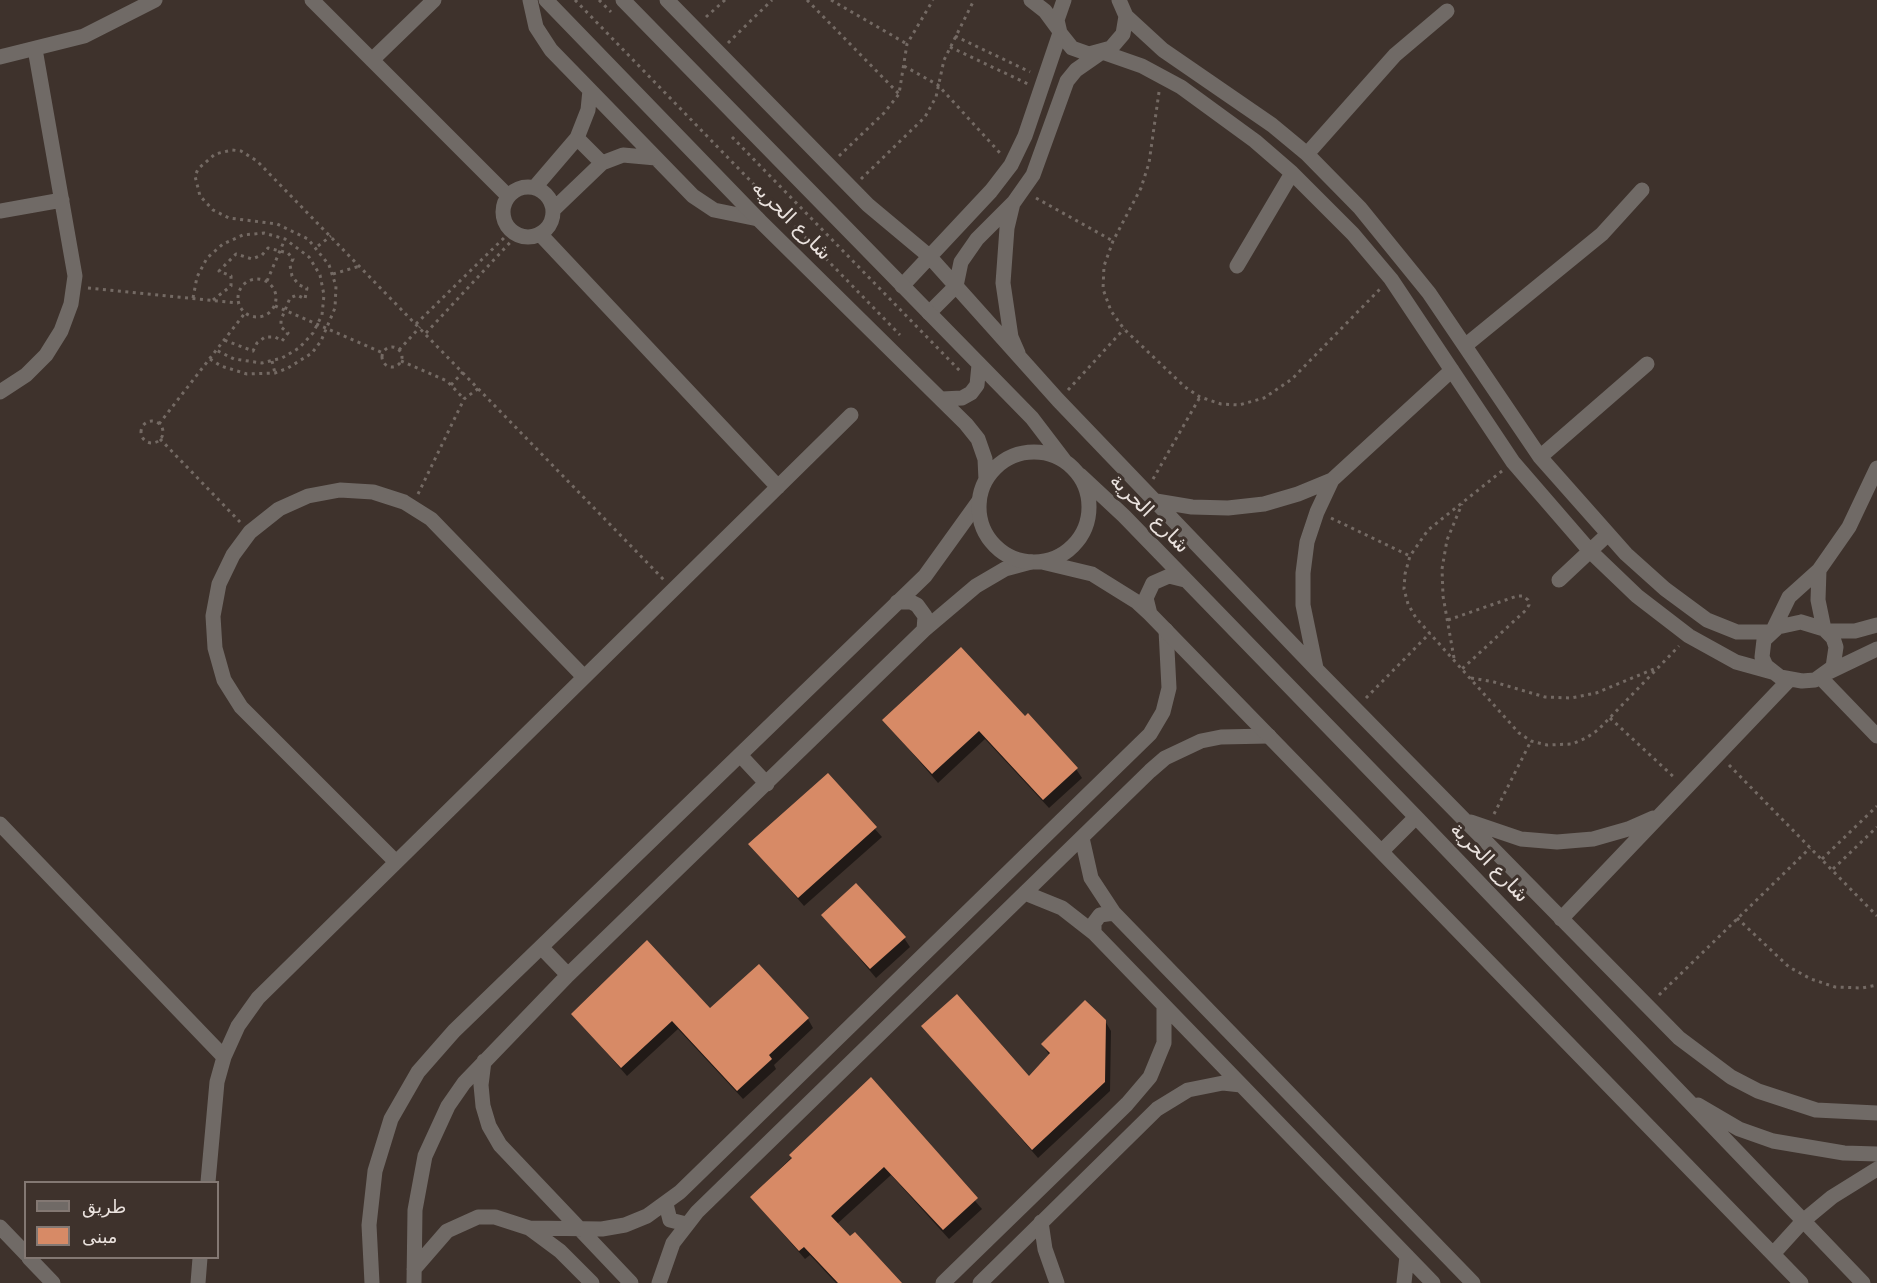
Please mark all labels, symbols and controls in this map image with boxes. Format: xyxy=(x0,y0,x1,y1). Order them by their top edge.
street label: شارع الحريه xyxy=(746,176,836,266)
street label: شارع الحرية xyxy=(1104,469,1194,559)
street label: شارع الحرية xyxy=(1445,818,1533,908)
legend xyxy=(24,1181,219,1259)
text: طريق xyxy=(82,1196,126,1217)
text: مبنى xyxy=(82,1226,118,1247)

